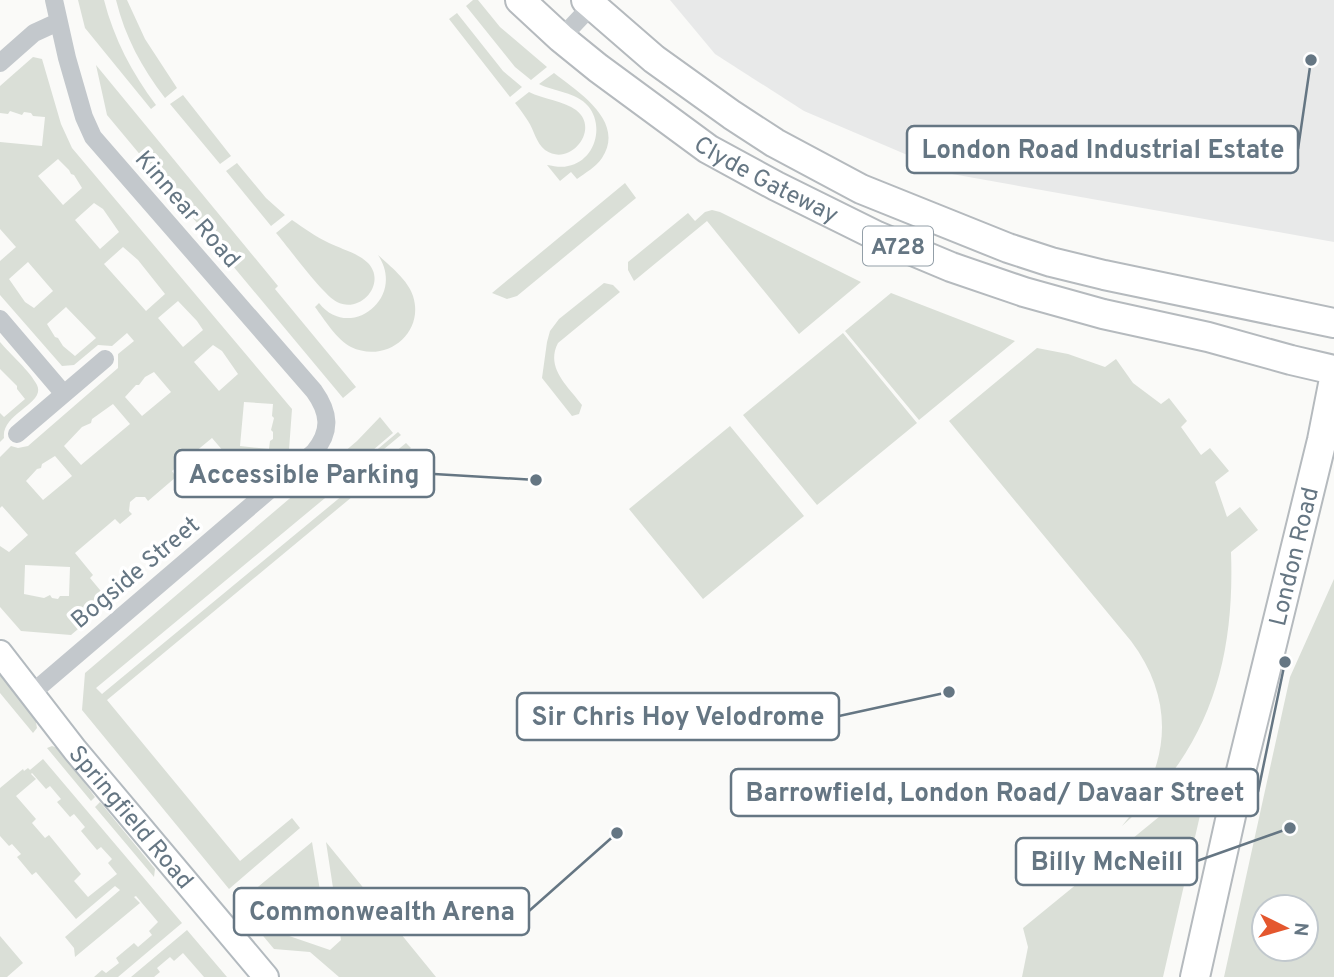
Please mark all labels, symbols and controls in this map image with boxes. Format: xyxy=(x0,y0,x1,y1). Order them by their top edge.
callout: London Road Industrial Estate xyxy=(907,126,1298,173)
street label: Clyde Gateway xyxy=(687,130,843,231)
text: London Road Industrial Estate xyxy=(922,135,1284,168)
street label: Kinnear Road xyxy=(127,145,246,275)
road number: A728 xyxy=(863,227,933,266)
callout: Accessible Parking xyxy=(175,450,434,497)
text: Accessible Parking xyxy=(189,460,419,493)
street label: London Road xyxy=(1264,484,1327,629)
street label: Bogside Street xyxy=(66,511,207,636)
callout: Sir Chris Hoy Velodrome xyxy=(517,693,839,740)
text: Sir Chris Hoy Velodrome xyxy=(532,702,824,735)
street label: Springfield Road xyxy=(61,740,199,896)
callout: Barrowfield, London Road/ Davaar Street xyxy=(731,769,1258,816)
text: Barrowfield, London Road/ Davaar Street xyxy=(745,778,1245,811)
callout: Billy McNeill xyxy=(1016,838,1197,885)
text: Billy McNeill xyxy=(1031,847,1183,880)
callout: Commonwealth Arena xyxy=(234,888,529,935)
north arrow xyxy=(1250,893,1320,963)
text: Commonwealth Arena xyxy=(249,897,515,930)
text: N xyxy=(1287,921,1312,937)

